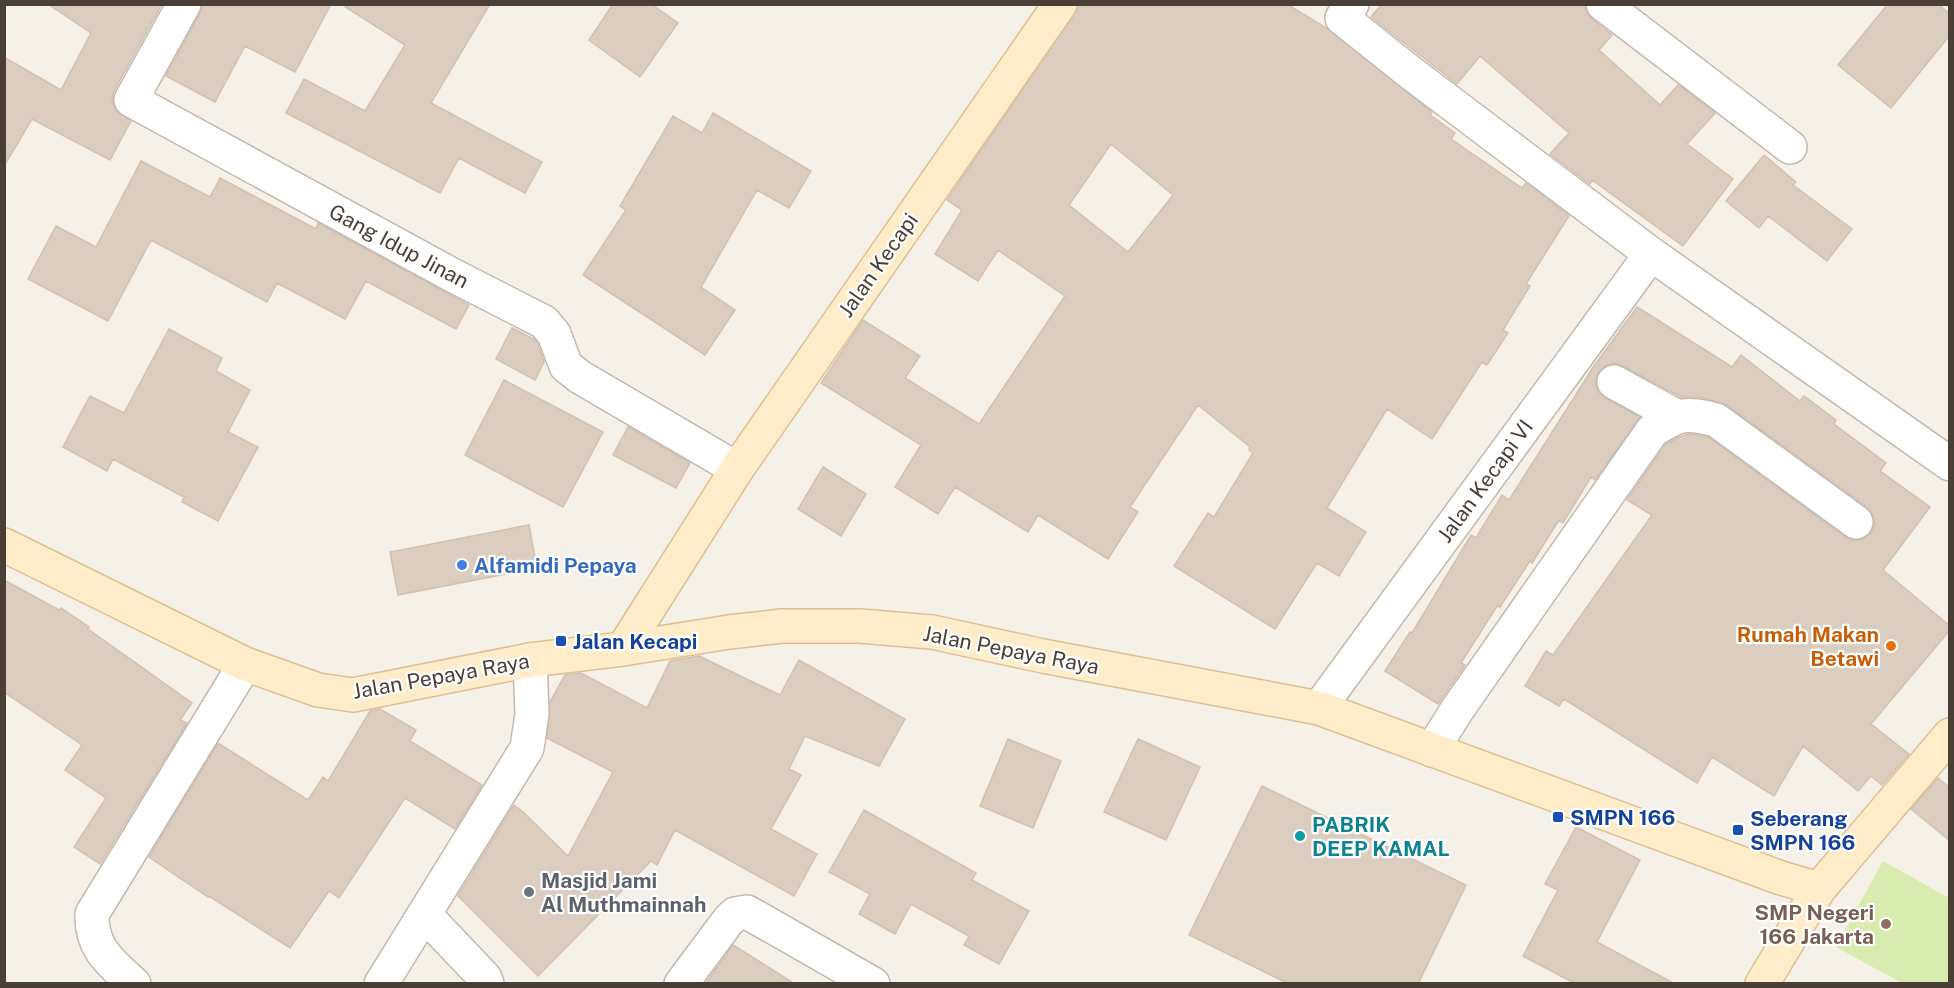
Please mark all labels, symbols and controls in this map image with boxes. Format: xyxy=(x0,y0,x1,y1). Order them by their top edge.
street label: Gang Idup Jinan xyxy=(325,199,473,293)
street label: Jalan Kecapi xyxy=(833,208,923,322)
street label: Jalan Kecapi VI xyxy=(1432,415,1538,547)
place label: Alfamidi Pepaya xyxy=(474,553,637,578)
marker: Alfamidi Pepaya xyxy=(455,558,469,572)
street label: Jalan Pepaya Raya xyxy=(921,621,1101,679)
place label: Rumah Makan Betawi xyxy=(1737,622,1879,671)
place label: Jalan Kecapi xyxy=(573,629,697,654)
marker: Jalan Kecapi xyxy=(554,634,568,648)
marker: Rumah Makan Betawi xyxy=(1884,639,1898,653)
street label: Jalan Pepaya Raya xyxy=(351,648,531,704)
place label: SMPN 166 xyxy=(1570,805,1675,830)
place label: Seberang SMPN 166 xyxy=(1750,806,1855,855)
marker: SMPN 166 xyxy=(1551,810,1565,824)
place label: PABRIK DEEP KAMAL xyxy=(1312,812,1450,861)
marker: Seberang SMPN 166 xyxy=(1731,823,1745,837)
marker: PABRIK DEEP KAMAL xyxy=(1293,829,1307,843)
place label: Masjid Jami Al Muthmainnah xyxy=(541,868,706,917)
marker: Masjid Jami Al Muthmainnah xyxy=(522,885,536,899)
place label: SMP Negeri 166 Jakarta xyxy=(1754,900,1874,949)
marker: SMP Negeri 166 Jakarta xyxy=(1879,917,1893,931)

